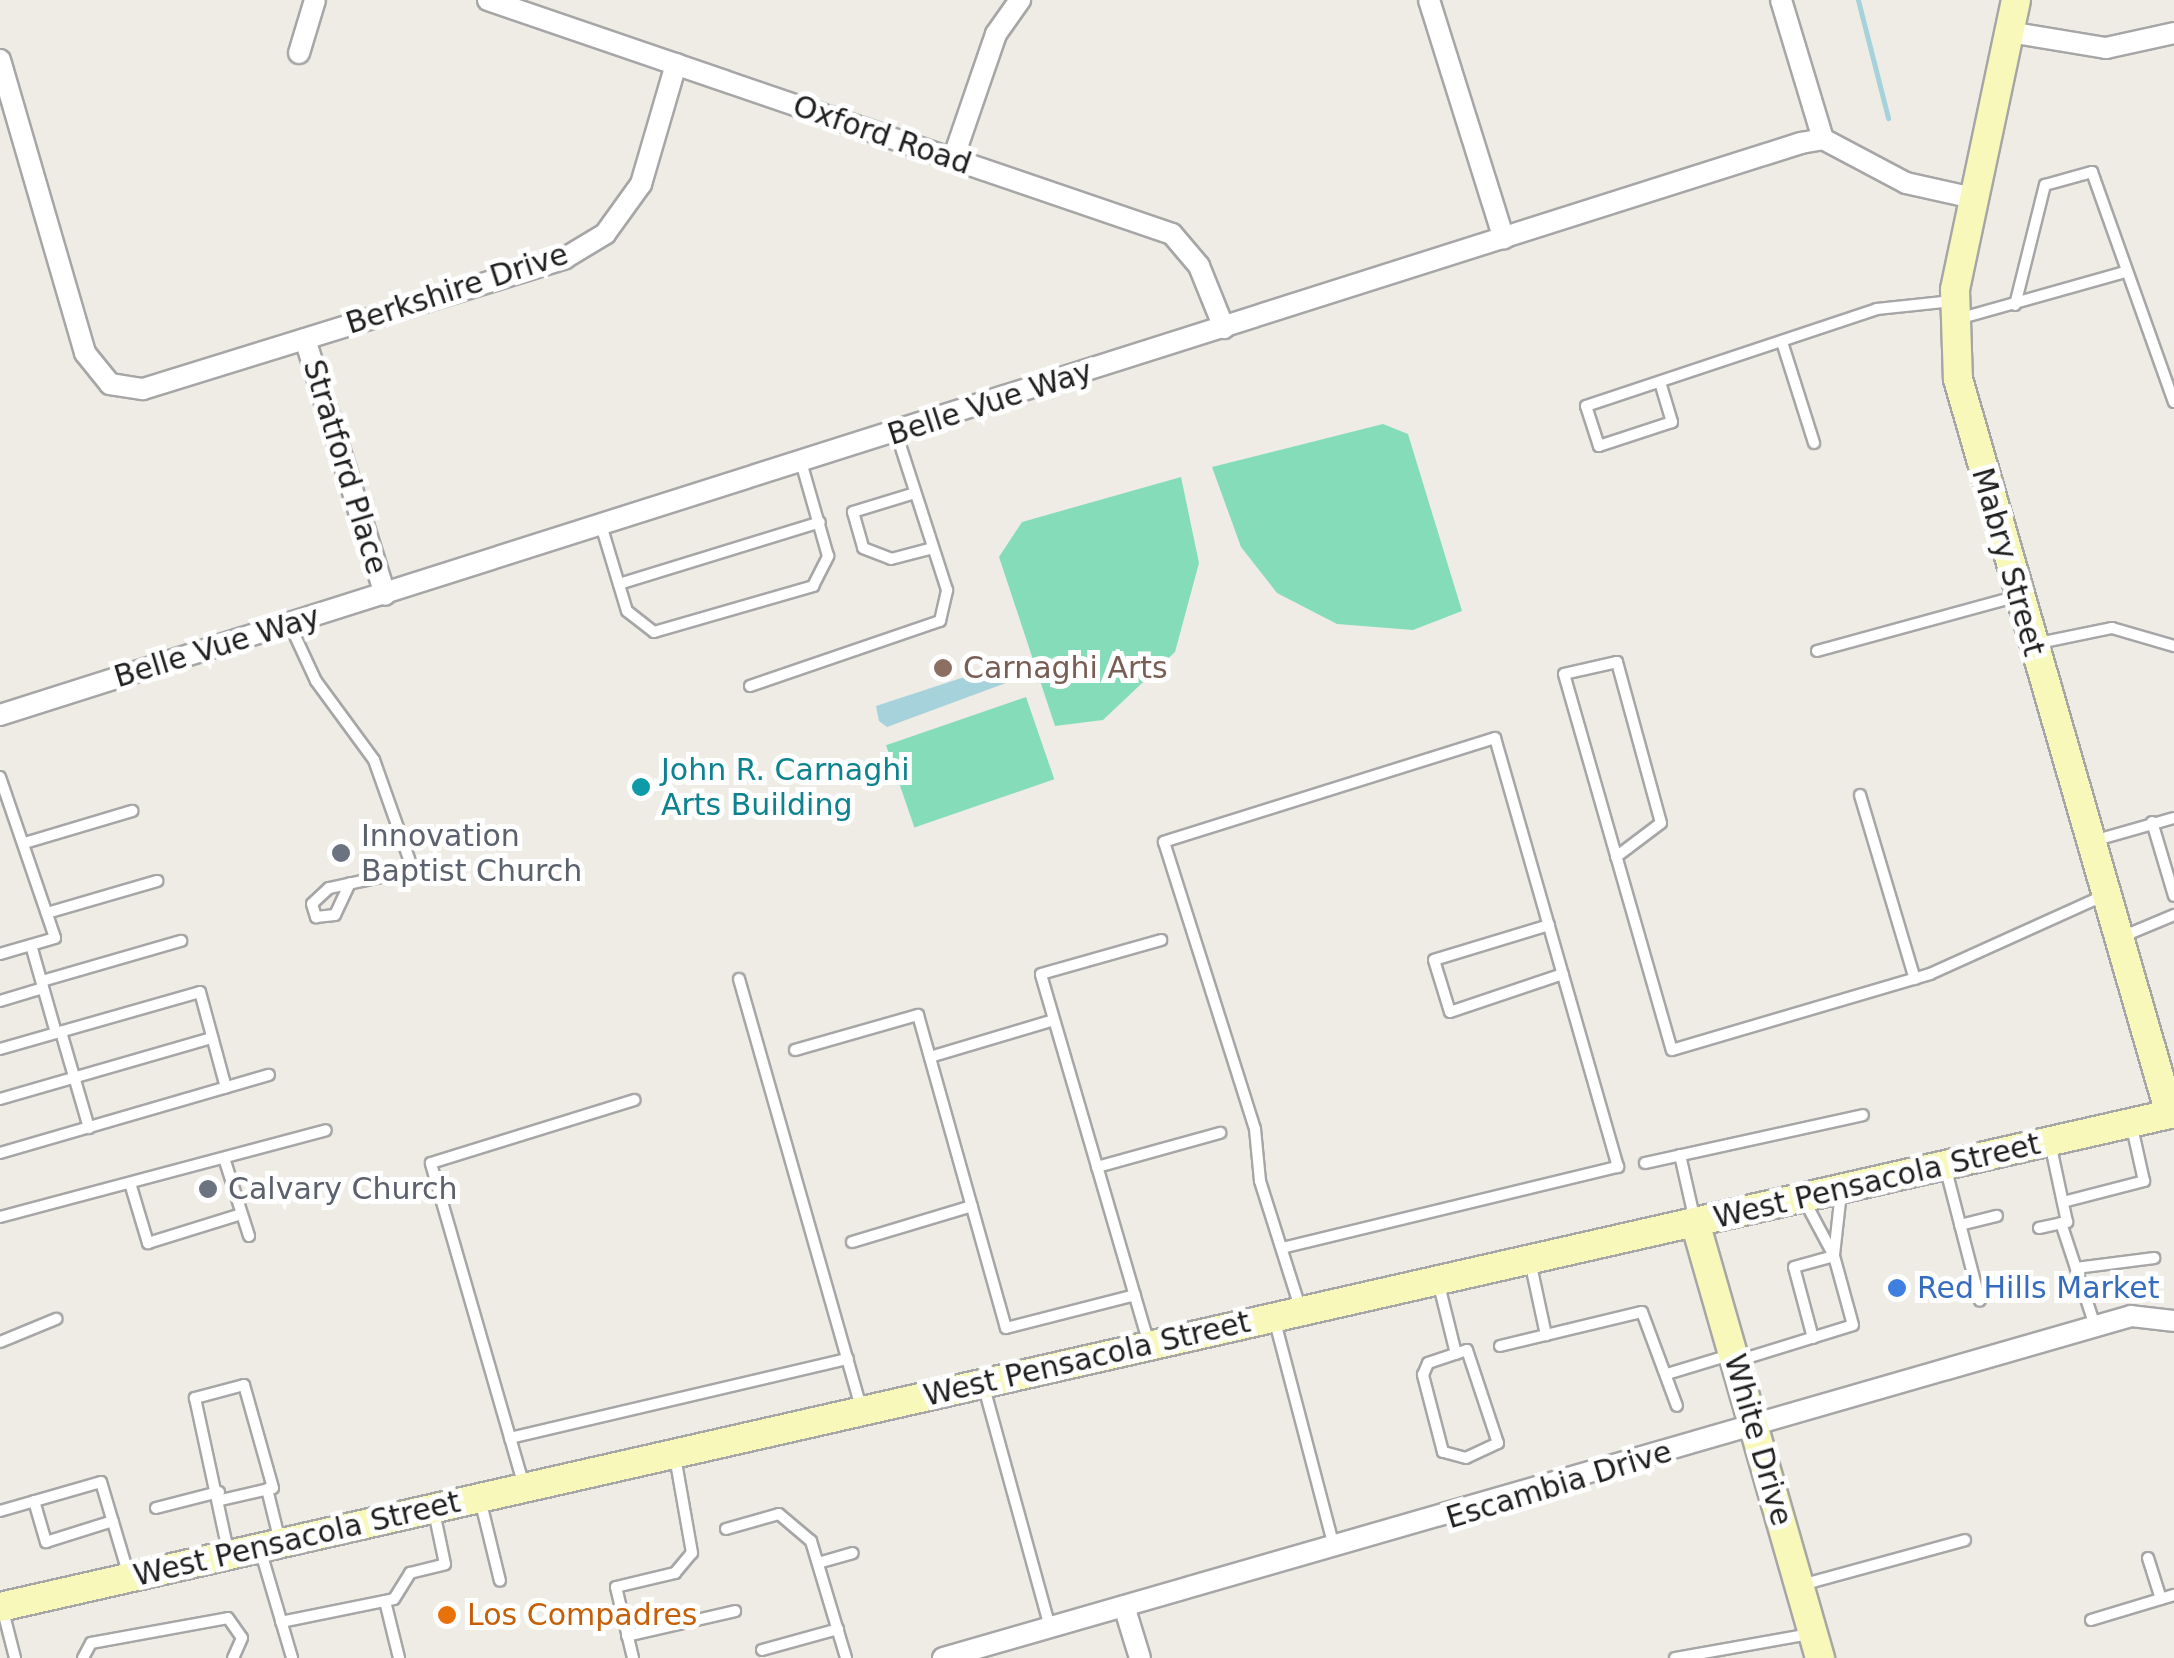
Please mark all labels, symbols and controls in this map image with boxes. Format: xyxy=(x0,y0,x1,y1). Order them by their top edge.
street label: Oxford Road xyxy=(788,88,976,182)
street label: Berkshire Drive xyxy=(341,236,573,342)
street label: Belle Vue Way xyxy=(883,353,1097,453)
street label: Stratford Place xyxy=(295,355,395,579)
street label: Mabry Street xyxy=(1964,464,2052,660)
street label: Belle Vue Way xyxy=(110,599,324,695)
place label: Carnaghi Arts xyxy=(963,650,1168,686)
marker: Carnaghi Arts xyxy=(932,657,954,679)
place label: John R. Carnaghi Arts Building xyxy=(661,752,910,822)
marker: John R. Carnaghi Arts Building xyxy=(630,776,652,798)
place label: Innovation Baptist Church xyxy=(361,818,582,888)
marker: Innovation Baptist Church xyxy=(330,842,352,864)
street label: West Pensacola Street xyxy=(1710,1126,2044,1236)
place label: Calvary Church xyxy=(228,1171,458,1207)
marker: Calvary Church xyxy=(197,1178,219,1200)
place label: Red Hills Market xyxy=(1917,1270,2159,1306)
marker: Red Hills Market xyxy=(1886,1277,1908,1299)
street label: West Pensacola Street xyxy=(920,1304,1254,1414)
street label: White Drive xyxy=(1716,1350,1800,1530)
street label: Escambia Drive xyxy=(1442,1434,1676,1536)
street label: West Pensacola Street xyxy=(130,1484,464,1594)
place label: Los Compadres xyxy=(467,1597,697,1633)
marker: Los Compadres xyxy=(436,1604,458,1626)

